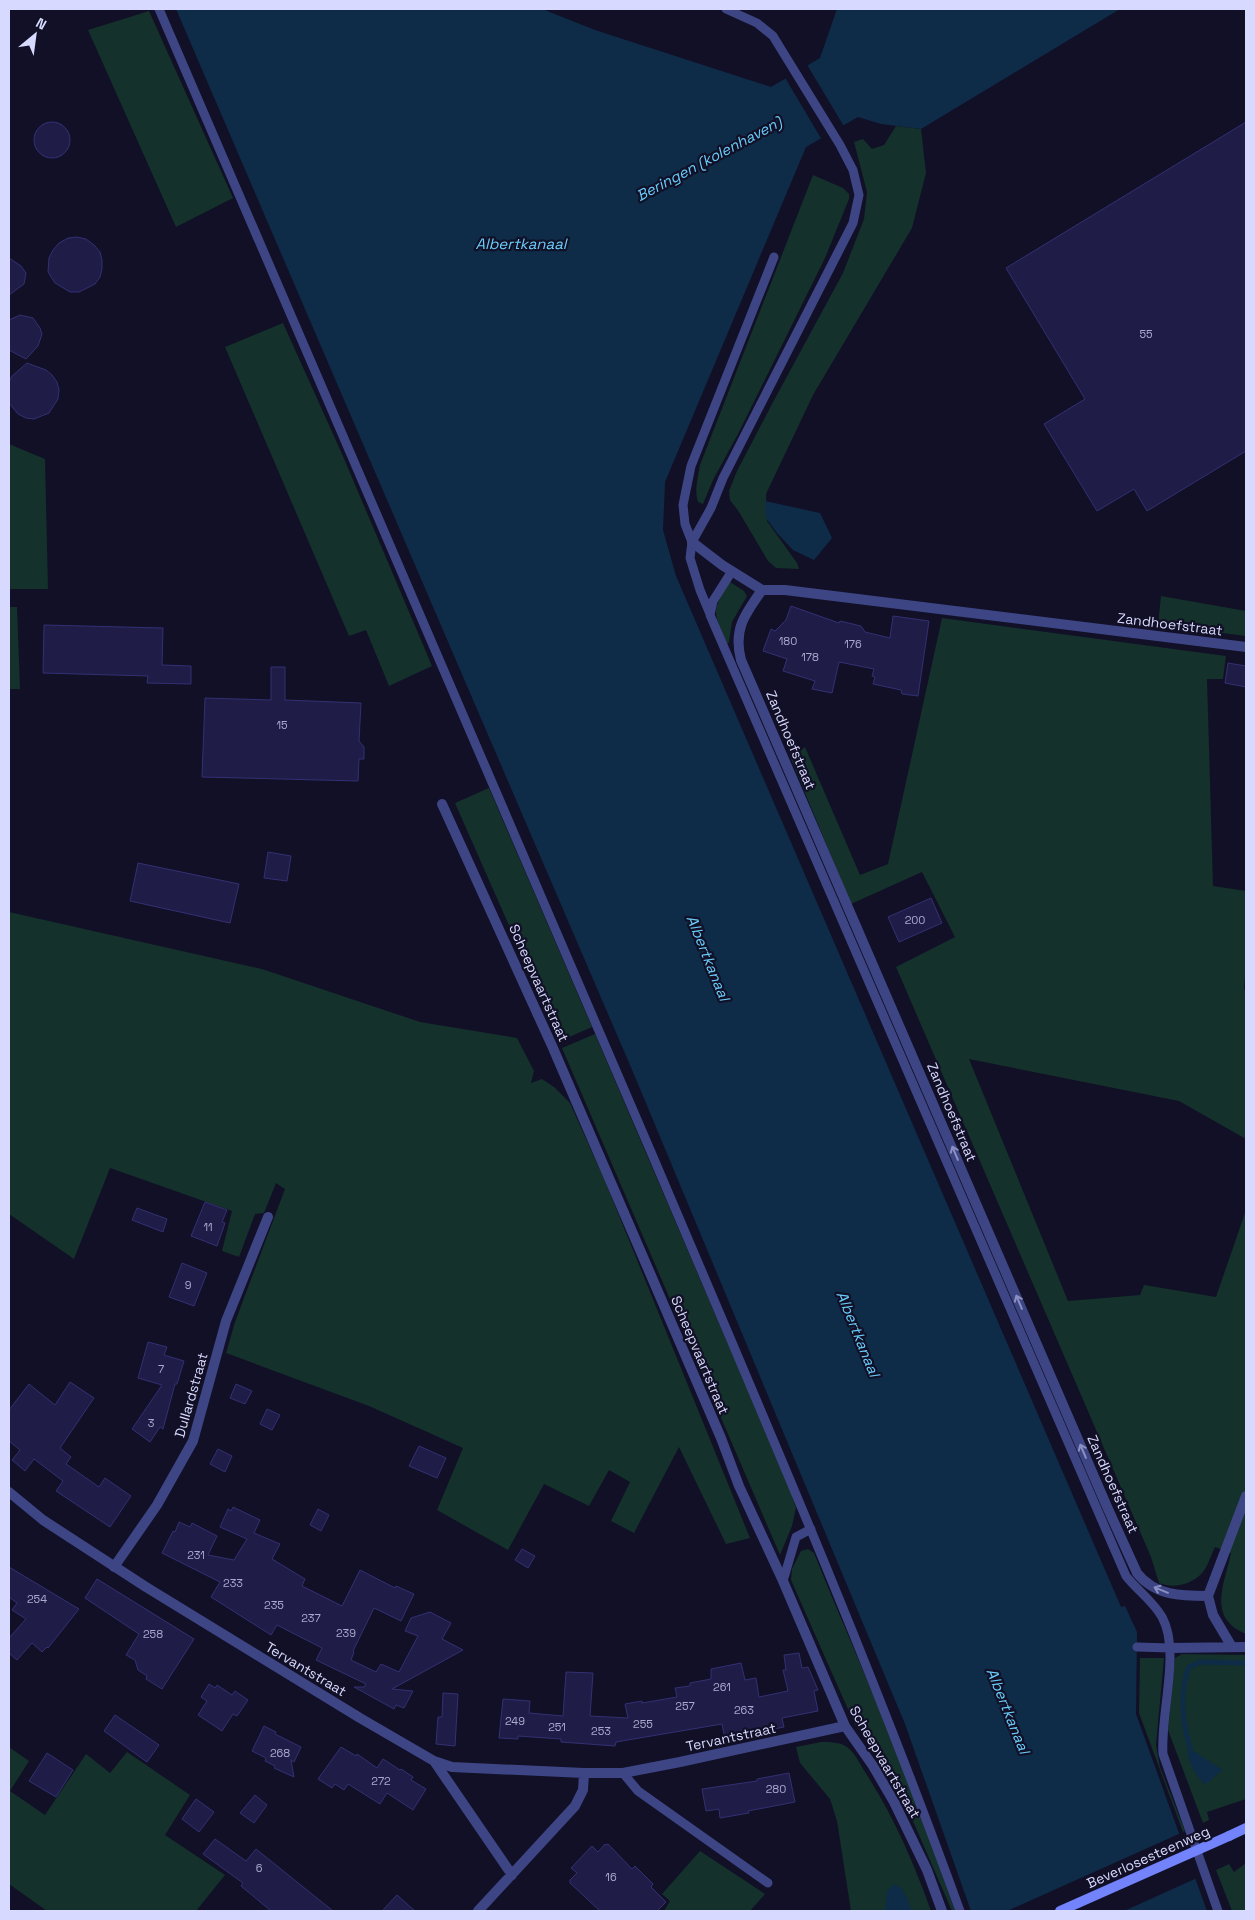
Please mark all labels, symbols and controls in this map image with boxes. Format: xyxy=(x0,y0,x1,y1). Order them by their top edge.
north arrow xyxy=(10,10,60,60)
text: N xyxy=(33,13,50,34)
water label: Beringen (kolenhaven) xyxy=(633,111,786,205)
water label: Albertkanaal xyxy=(476,234,569,253)
house number: 55 xyxy=(1139,327,1153,341)
street label: Zandhoefstraat xyxy=(1116,609,1224,639)
house number: 180 xyxy=(779,634,797,648)
house number: 176 xyxy=(844,637,862,651)
house number: 178 xyxy=(801,650,819,664)
street label: Zandhoefstraat xyxy=(762,688,820,792)
house number: 15 xyxy=(276,718,288,732)
water label: Albertkanaal xyxy=(683,912,735,1006)
house number: 200 xyxy=(905,913,925,927)
street label: Scheepvaartstraat xyxy=(505,921,573,1045)
street label: Zandhoefstraat xyxy=(923,1060,981,1164)
one-way arrow xyxy=(949,1146,959,1161)
house number: 11 xyxy=(203,1220,213,1234)
house number: 9 xyxy=(185,1278,192,1292)
water label: Albertkanaal xyxy=(833,1288,885,1382)
street label: Scheepvaartstraat xyxy=(667,1293,733,1417)
one-way arrow xyxy=(1014,1295,1024,1310)
street label: Dullardstraat xyxy=(170,1350,212,1440)
house number: 7 xyxy=(158,1362,164,1376)
house number: 3 xyxy=(148,1416,155,1430)
street label: Zandhoefstraat xyxy=(1083,1432,1143,1536)
one-way arrow xyxy=(1078,1444,1088,1459)
house number: 231 xyxy=(187,1548,205,1562)
house number: 233 xyxy=(223,1576,243,1590)
one-way arrow xyxy=(1153,1585,1169,1594)
house number: 254 xyxy=(27,1592,47,1606)
house number: 235 xyxy=(264,1598,284,1612)
house number: 237 xyxy=(301,1611,321,1625)
house number: 239 xyxy=(336,1626,356,1640)
house number: 258 xyxy=(143,1627,163,1641)
street label: Tervantstraat xyxy=(262,1638,350,1700)
water label: Albertkanaal xyxy=(983,1665,1035,1759)
house number: 261 xyxy=(713,1680,731,1694)
house number: 257 xyxy=(675,1699,695,1713)
house number: 263 xyxy=(734,1703,754,1717)
street label: Scheepvaartstraat xyxy=(846,1703,924,1821)
house number: 249 xyxy=(505,1714,525,1728)
house number: 255 xyxy=(633,1717,653,1731)
street label: Tervantstraat xyxy=(684,1719,778,1755)
house number: 251 xyxy=(548,1720,566,1734)
house number: 253 xyxy=(591,1724,611,1738)
house number: 268 xyxy=(270,1746,290,1760)
house number: 272 xyxy=(371,1774,391,1788)
house number: 280 xyxy=(766,1782,786,1796)
street label: Beverlosesteenweg xyxy=(1084,1822,1212,1892)
house number: 6 xyxy=(256,1861,263,1875)
house number: 16 xyxy=(605,1870,617,1884)

